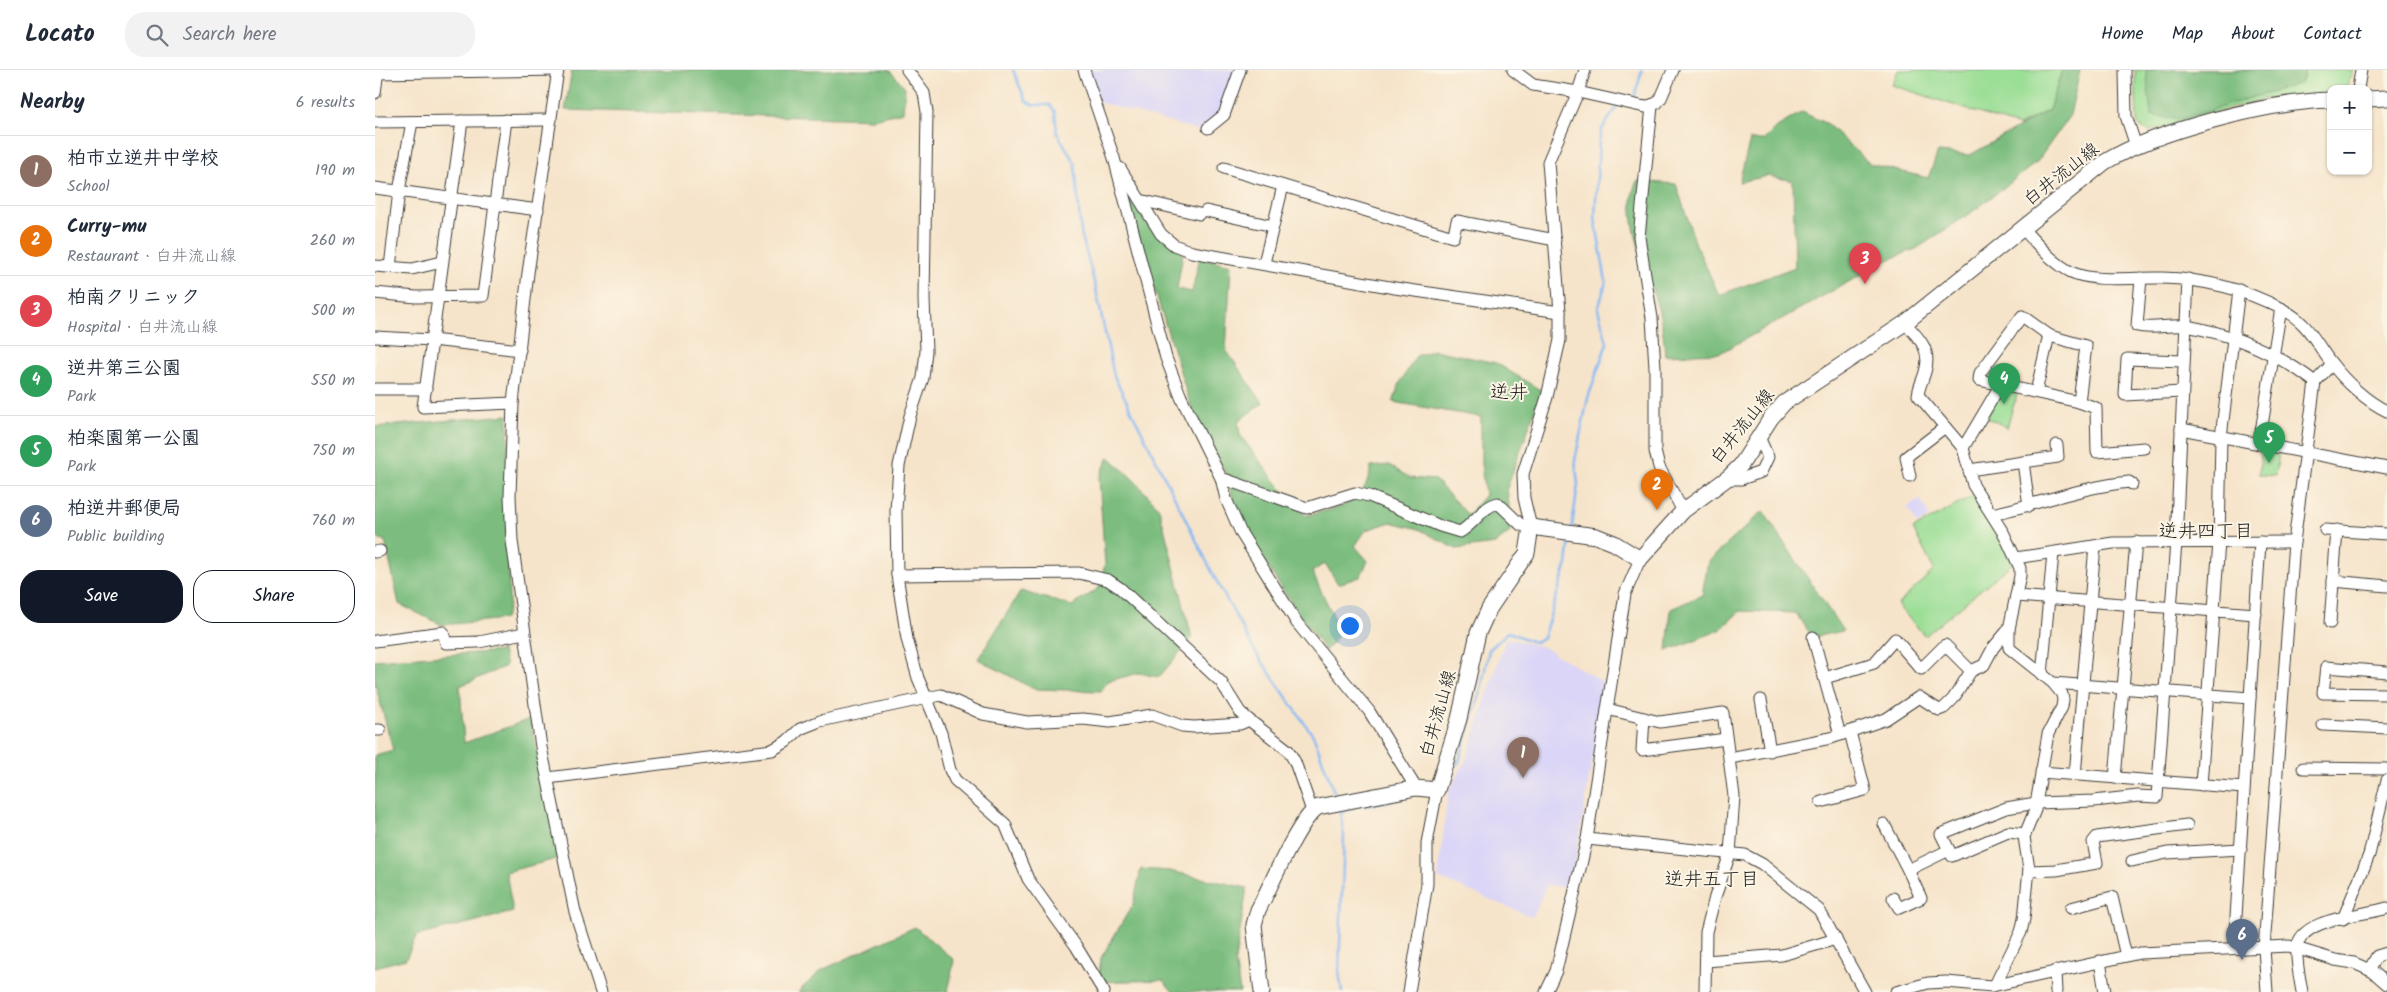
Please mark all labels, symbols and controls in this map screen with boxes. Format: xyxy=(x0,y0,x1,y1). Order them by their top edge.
search box xyxy=(125,12,475,57)
text: Locato xyxy=(25,15,95,54)
text: Search here xyxy=(183,20,276,50)
text: Home xyxy=(2101,20,2144,49)
text: Map xyxy=(2172,20,2203,49)
text: About xyxy=(2231,20,2275,49)
text: Contact xyxy=(2303,20,2362,49)
icon: search xyxy=(143,21,171,49)
map controls xyxy=(2327,85,2372,175)
button: + xyxy=(2327,85,2372,130)
text: Nearby xyxy=(20,86,85,119)
text: 6 results xyxy=(296,90,355,115)
button: − xyxy=(2327,130,2372,175)
street label: 白井流山線 xyxy=(2018,136,2106,214)
text: 柏市立逆井中学校 xyxy=(67,144,219,174)
text: 1 xyxy=(34,158,38,183)
text: 190 m xyxy=(315,158,355,183)
text: School xyxy=(67,174,110,199)
text: Curry-mu xyxy=(67,212,146,242)
text: 2 xyxy=(31,228,41,253)
text: 260 m xyxy=(310,228,355,253)
pin: 3 xyxy=(1849,243,1881,284)
text: Restaurant · 白井流山線 xyxy=(67,244,236,269)
text: 柏南クリニック xyxy=(67,283,200,313)
text: 3 xyxy=(32,298,40,323)
text: 500 m xyxy=(311,298,355,323)
text: Hospital · 白井流山線 xyxy=(67,315,217,340)
text: 逆井第三公園 xyxy=(67,354,181,384)
pin: 4 xyxy=(1988,363,2020,404)
text: 4 xyxy=(32,368,40,393)
text: 550 m xyxy=(311,368,355,393)
district label: 逆井 xyxy=(1490,378,1528,408)
street label: 白井流山線 xyxy=(1703,383,1783,471)
text: Park xyxy=(67,384,96,409)
pin: 5 xyxy=(2253,422,2285,463)
text: 柏楽園第一公園 xyxy=(67,424,200,454)
text: 5 xyxy=(32,438,40,463)
text: 750 m xyxy=(312,438,355,463)
text: Park xyxy=(67,454,96,479)
pin: 2 xyxy=(1641,469,1673,510)
text: 柏逆井郵便局 xyxy=(67,494,181,524)
text: 6 xyxy=(32,508,40,533)
text: 760 m xyxy=(312,508,355,533)
district label: 逆井四丁目 xyxy=(2158,517,2254,547)
text: Public building xyxy=(67,524,165,549)
button: Save xyxy=(20,570,183,623)
button: Share xyxy=(193,570,355,623)
your location xyxy=(1337,613,1363,639)
street label: 白井流山線 xyxy=(1413,667,1465,761)
pin: 1 xyxy=(1507,737,1539,778)
district label: 逆井五丁目 xyxy=(1664,865,1760,895)
pin: 6 xyxy=(2226,919,2258,960)

